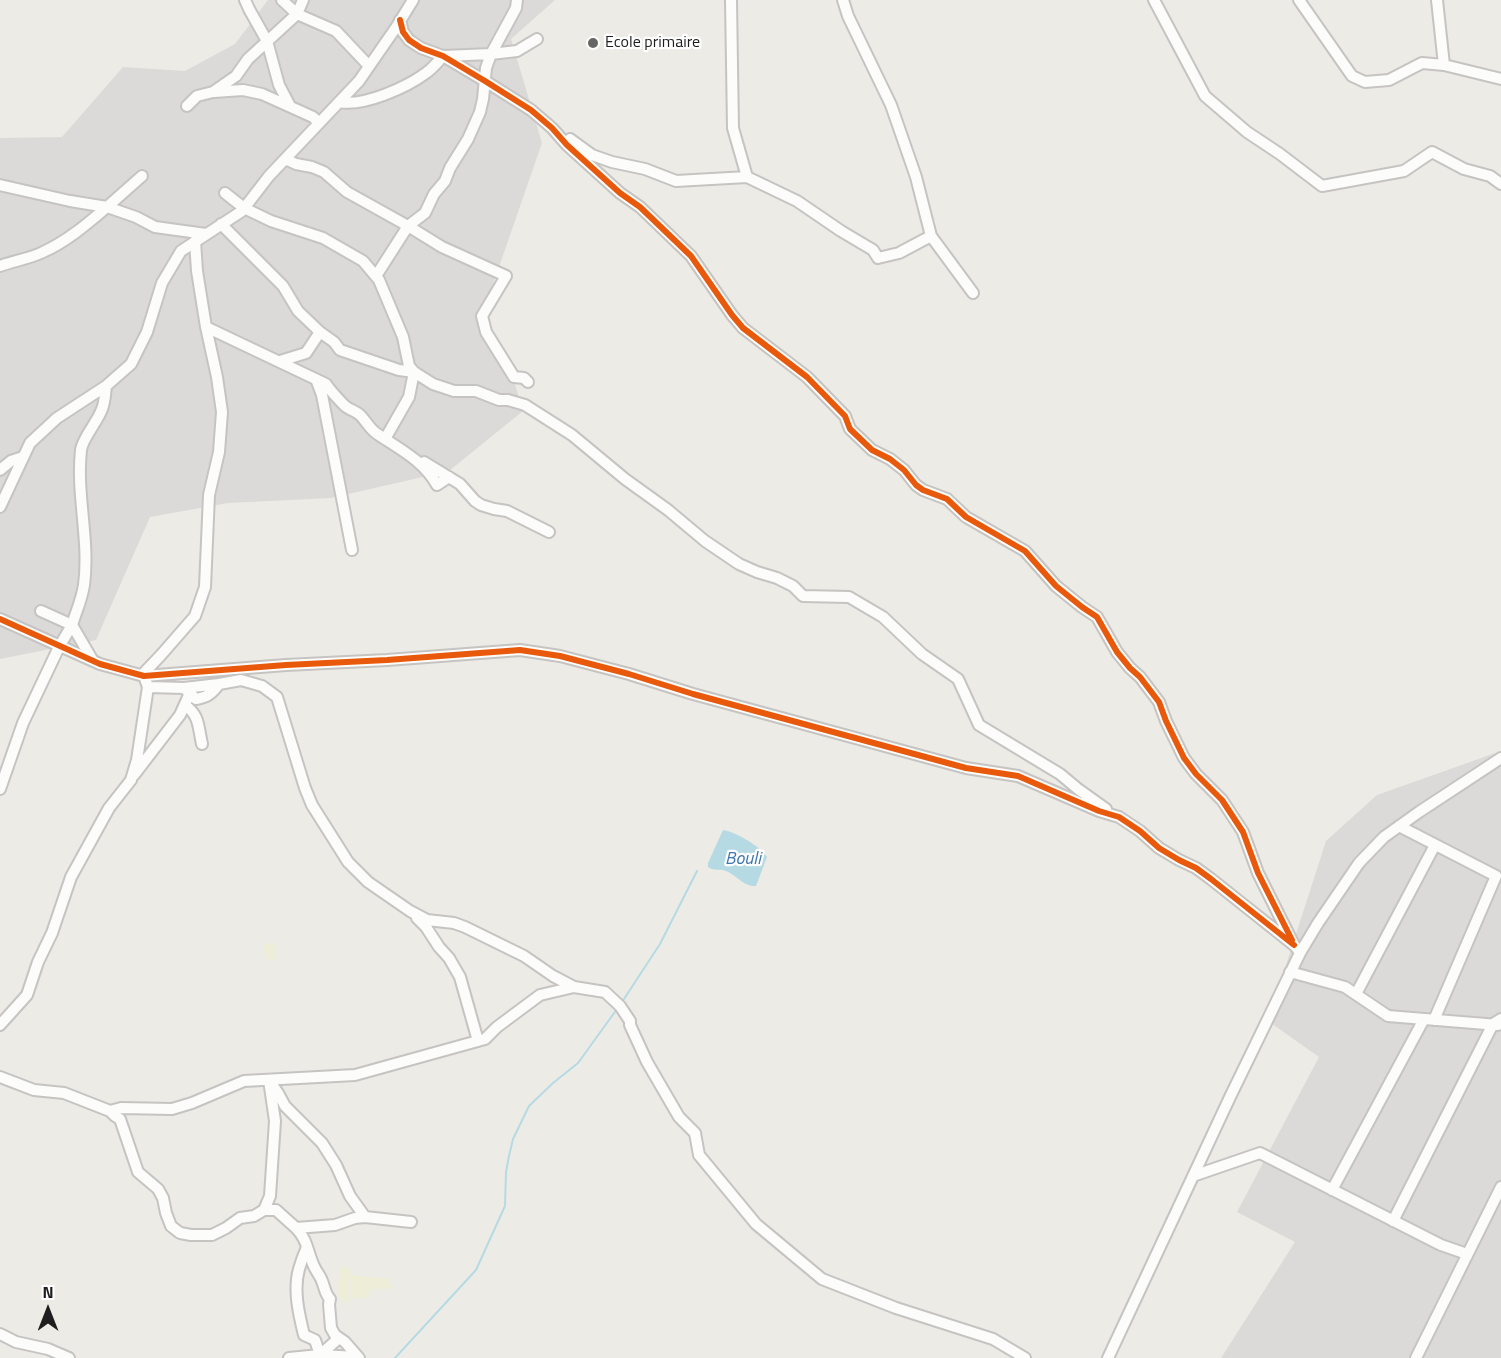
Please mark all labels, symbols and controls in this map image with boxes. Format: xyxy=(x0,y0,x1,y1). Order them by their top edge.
place label: Ecole primaire xyxy=(605,33,700,53)
marker: Ecole primaire xyxy=(586,36,600,50)
water label: Bouli xyxy=(725,849,761,871)
north arrow xyxy=(18,1280,78,1340)
text: N xyxy=(42,1280,54,1304)

